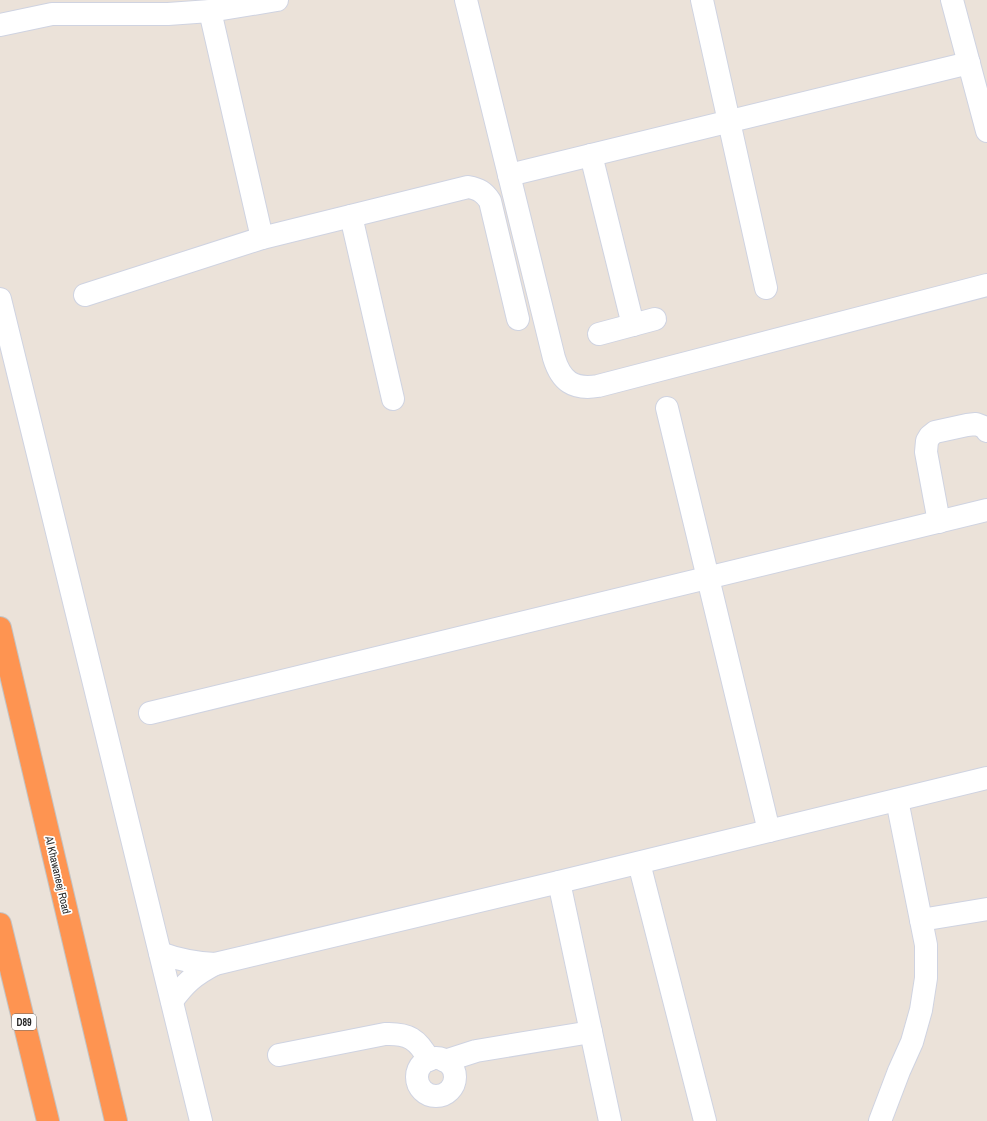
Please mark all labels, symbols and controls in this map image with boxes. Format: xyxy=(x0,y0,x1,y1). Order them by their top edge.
street label: Al Khawaneej Road xyxy=(42,834,74,915)
road number: D89 xyxy=(12,1014,36,1030)

